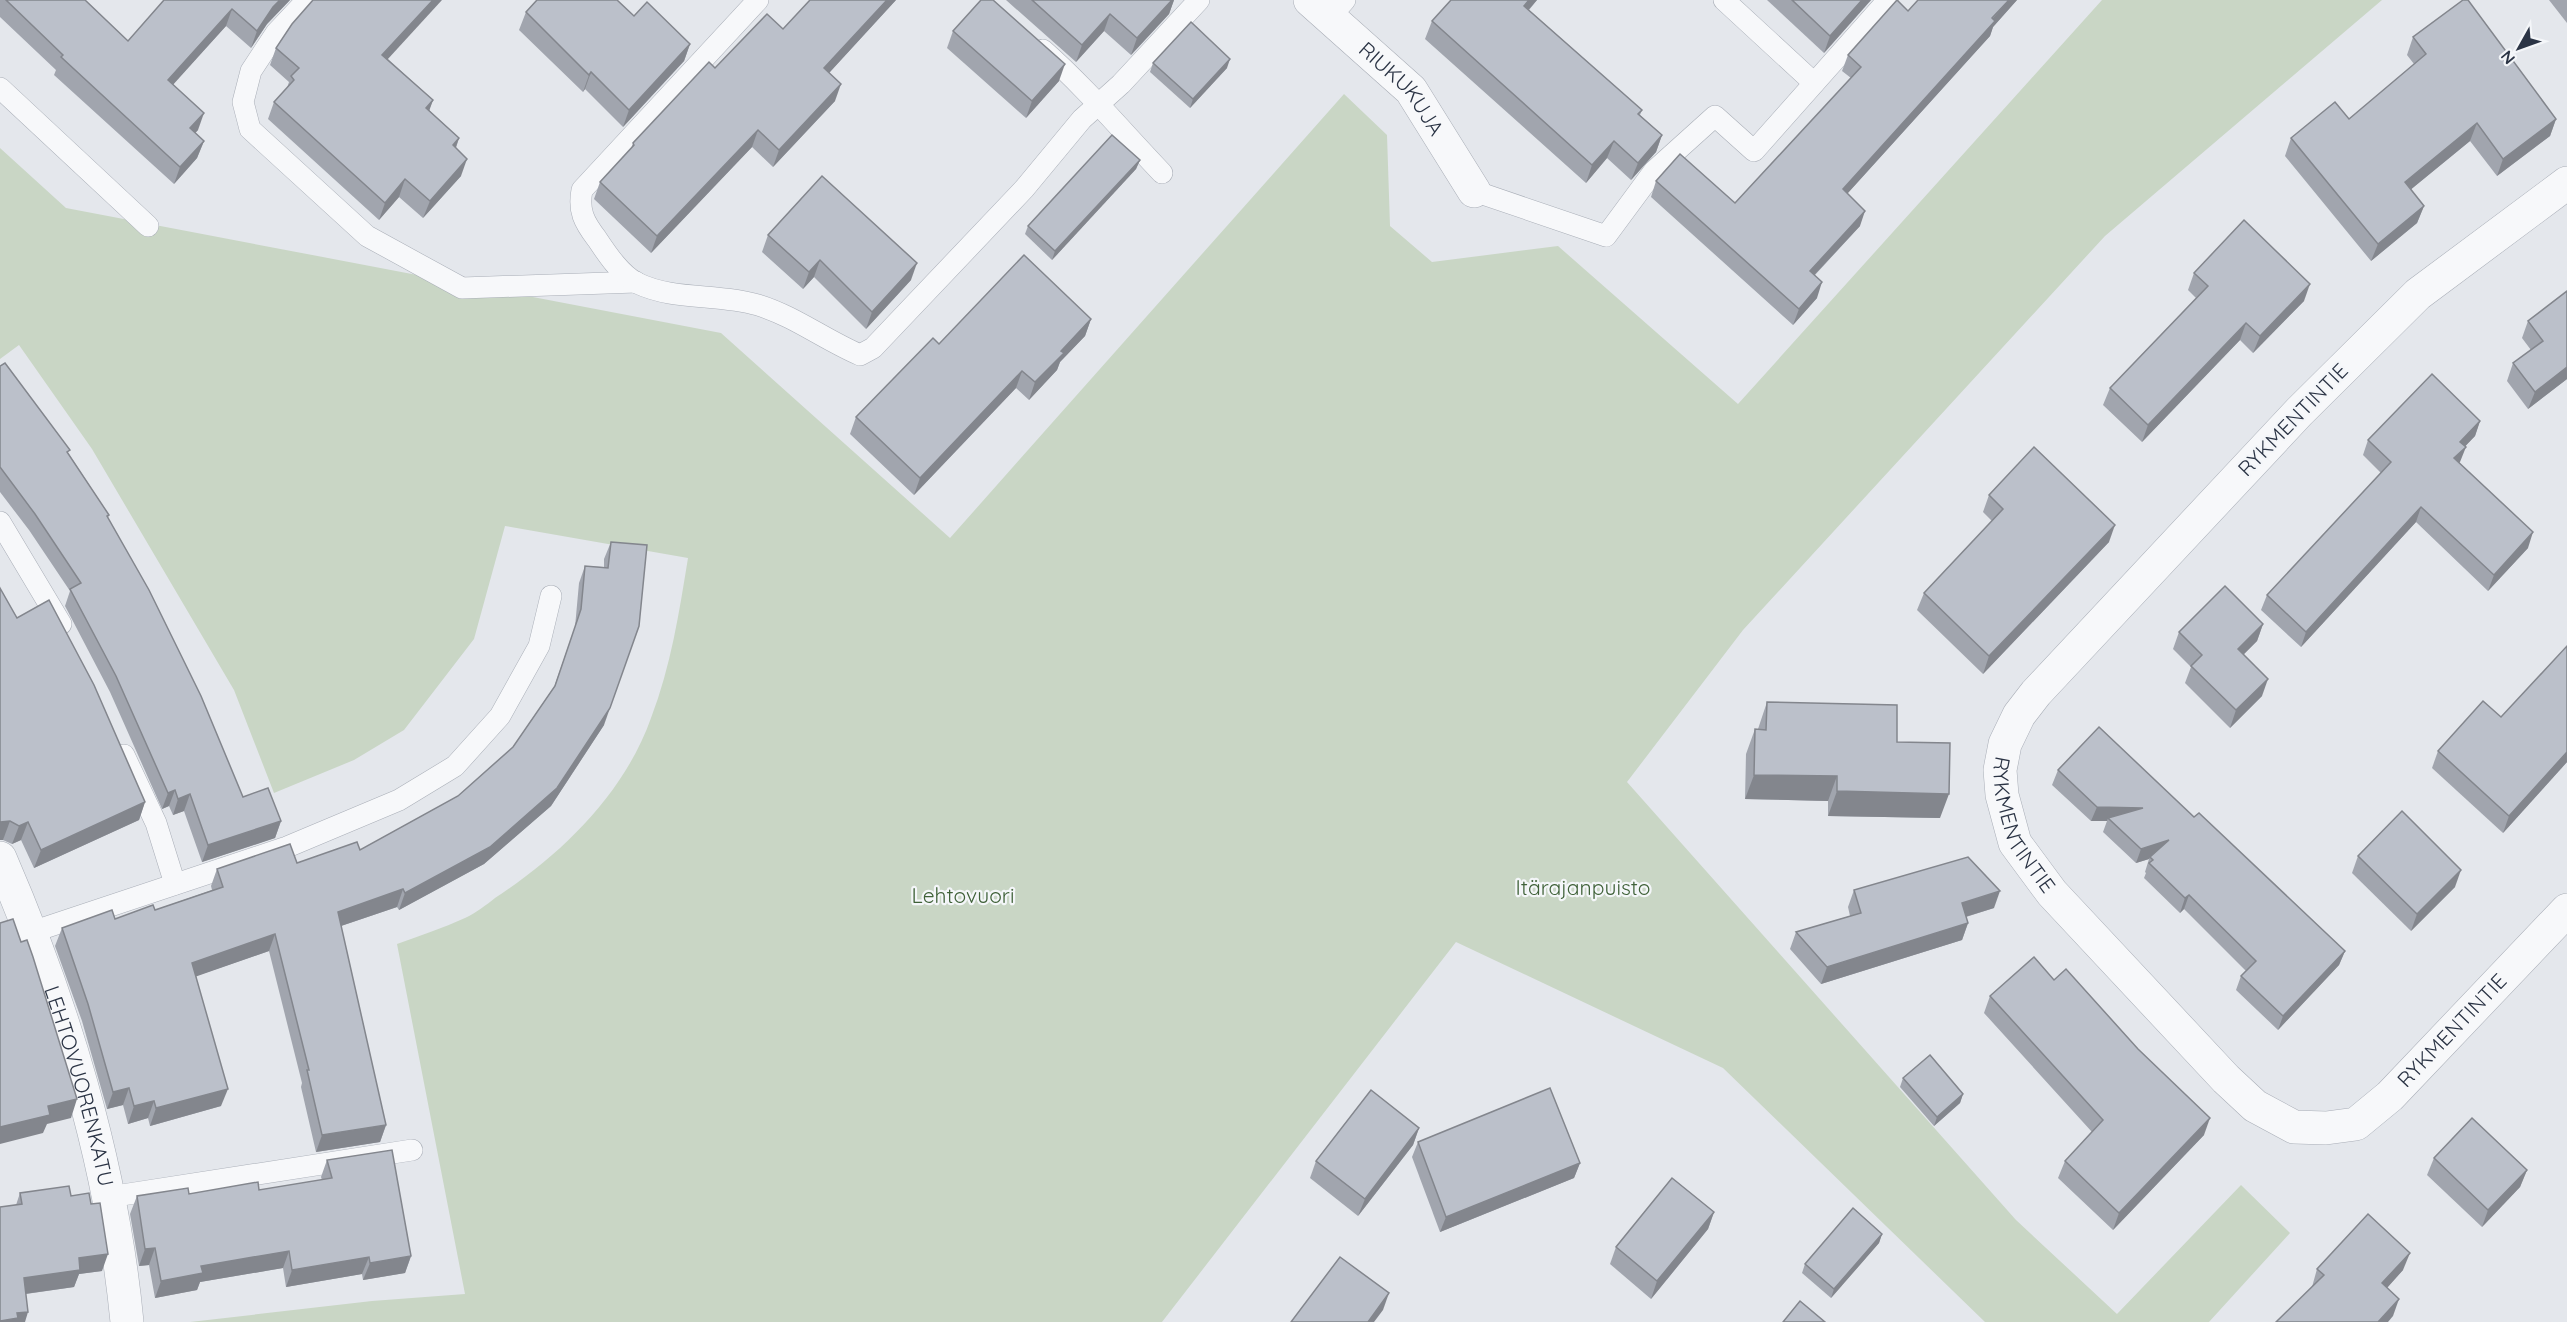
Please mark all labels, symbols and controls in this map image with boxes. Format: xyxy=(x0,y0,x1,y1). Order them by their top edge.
north arrow xyxy=(2489,18,2549,78)
street label: RIUKUKUJA xyxy=(1354,36,1450,140)
text: N xyxy=(2496,47,2519,69)
street label: RYKMENTINTIE xyxy=(2232,357,2353,481)
street label: RYKMENTINTIE xyxy=(1988,755,2061,898)
park label: Itärajanpuisto xyxy=(1516,874,1650,900)
park label: Lehtovuori xyxy=(912,882,1014,908)
street label: RYKMENTINTIE xyxy=(2391,968,2512,1092)
street label: LEHTOVUORENKATU xyxy=(39,982,120,1189)

